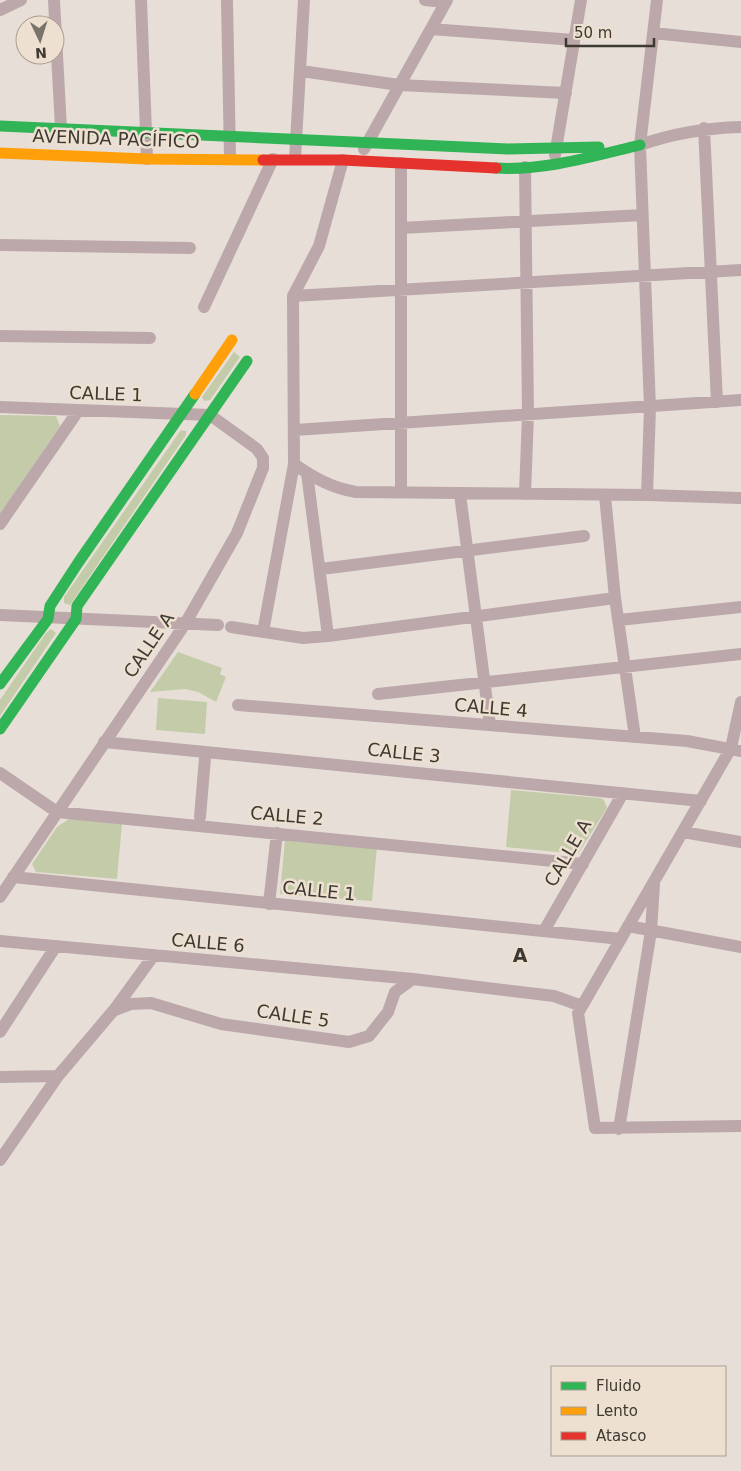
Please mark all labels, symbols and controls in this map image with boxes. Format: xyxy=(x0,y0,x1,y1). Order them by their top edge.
north arrow xyxy=(15,15,65,65)
scale bar xyxy=(566,15,654,47)
text: 50 m xyxy=(574,24,612,42)
text: N xyxy=(35,45,47,61)
street label: AVENIDA PACÍFICO xyxy=(32,125,200,152)
street label: CALLE 1 xyxy=(69,382,143,405)
street label: CALLE A xyxy=(119,607,178,681)
street label: CALLE 4 xyxy=(454,694,529,721)
street label: CALLE 3 xyxy=(366,738,442,767)
street label: CALLE 2 xyxy=(250,802,325,829)
street label: CALLE A xyxy=(540,815,596,890)
street label: CALLE 1 xyxy=(281,876,357,905)
street label: CALLE 6 xyxy=(171,929,246,956)
district label: A xyxy=(513,944,528,966)
street label: CALLE 5 xyxy=(255,1000,331,1031)
legend xyxy=(551,1366,726,1456)
text: Fluido xyxy=(596,1377,641,1395)
text: Lento xyxy=(596,1402,638,1420)
text: Atasco xyxy=(596,1427,646,1445)

